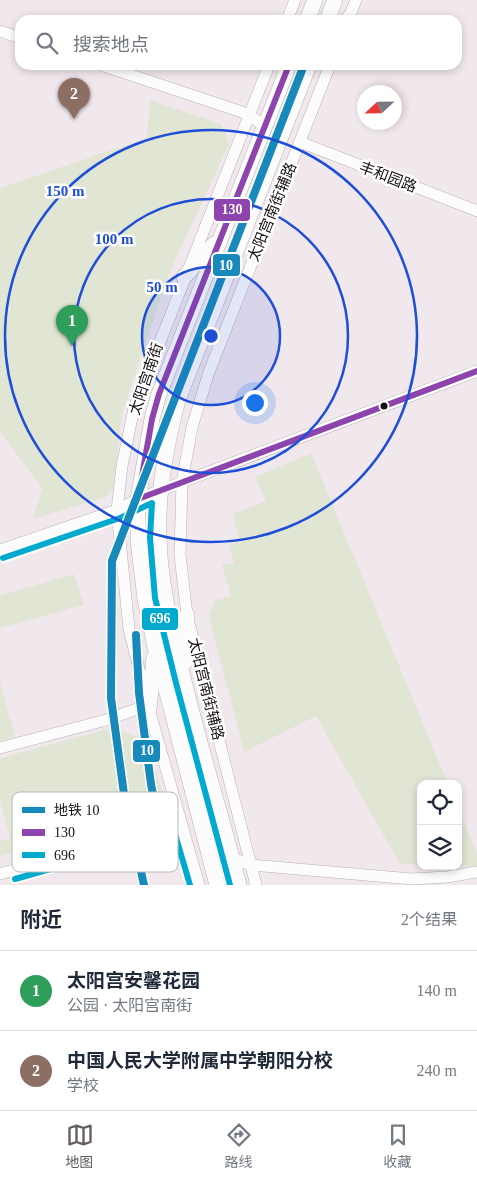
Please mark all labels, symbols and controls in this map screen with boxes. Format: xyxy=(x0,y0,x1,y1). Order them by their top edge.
search box xyxy=(15,15,462,70)
icon: search xyxy=(33,29,61,57)
text: 搜索地点 xyxy=(73,34,149,55)
pin: 2 xyxy=(58,78,90,119)
north arrow xyxy=(357,85,402,130)
street label: 丰和园路 xyxy=(357,159,419,195)
street label: 太阳宫南街辅路 xyxy=(245,160,299,264)
text: 150 m xyxy=(46,183,85,199)
line badge: 130 xyxy=(213,198,251,222)
text: 130 xyxy=(222,202,243,217)
text: 100 m xyxy=(95,231,134,247)
line badge: 10 xyxy=(212,253,241,277)
text: 10 xyxy=(219,258,233,273)
text: 50 m xyxy=(146,279,178,295)
pin: 1 xyxy=(56,305,88,346)
centre of rings xyxy=(202,327,220,345)
street label: 太阳宫南街 xyxy=(126,341,166,417)
your location xyxy=(242,390,268,416)
unlabelled marker xyxy=(379,401,389,411)
line badge: 696 xyxy=(141,607,179,631)
text: 696 xyxy=(150,611,171,626)
street label: 太阳宫南街辅路 xyxy=(186,636,226,742)
line badge: 10 xyxy=(132,739,161,763)
text: 10 xyxy=(140,743,154,758)
map controls xyxy=(417,780,462,870)
button: locate xyxy=(417,780,462,825)
legend xyxy=(12,792,178,872)
text: 地铁 10 xyxy=(54,803,100,818)
text: 130 xyxy=(54,825,75,840)
button: layers xyxy=(417,825,462,870)
text: 696 xyxy=(54,848,75,863)
text: 附近 xyxy=(20,908,62,932)
text: 2个结果 xyxy=(401,911,457,928)
text: 太阳宫安馨花园 xyxy=(67,970,200,991)
text: 1 xyxy=(32,982,40,999)
text: 140 m xyxy=(417,982,457,999)
text: 公园 · 太阳宫南街 xyxy=(67,997,192,1014)
text: 中国人民大学附属中学朝阳分校 xyxy=(67,1050,333,1071)
text: 2 xyxy=(32,1062,40,1079)
text: 240 m xyxy=(417,1062,457,1079)
text: 学校 xyxy=(67,1077,99,1094)
tab: 地图 xyxy=(66,1121,94,1171)
tab: 路线 xyxy=(225,1121,253,1171)
tab: 收藏 xyxy=(384,1121,412,1171)

